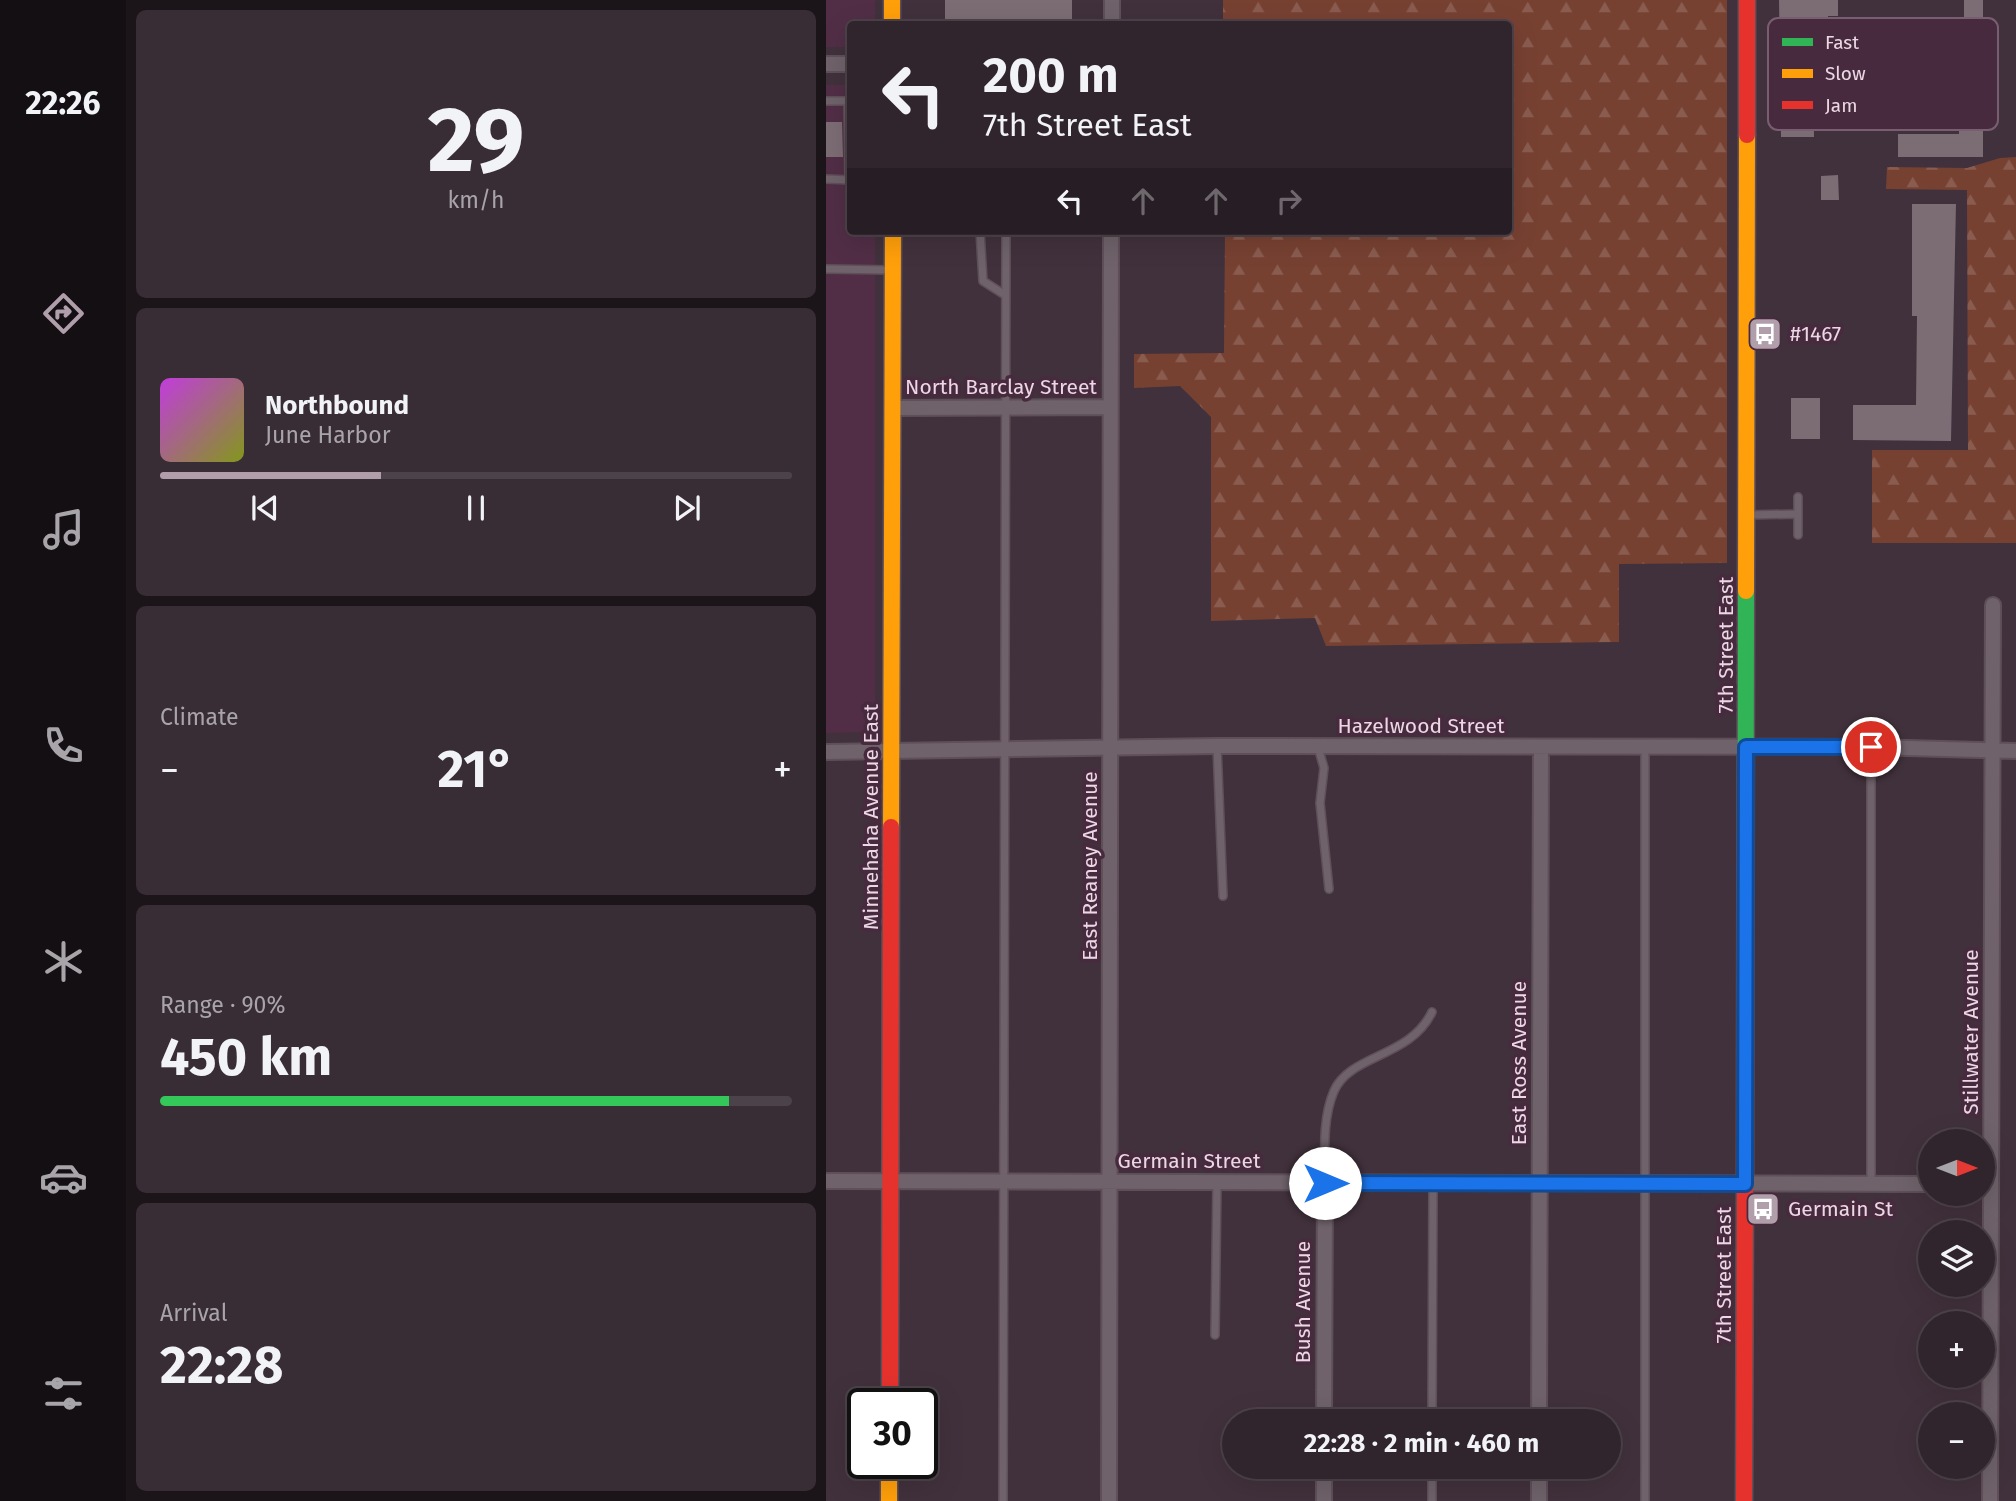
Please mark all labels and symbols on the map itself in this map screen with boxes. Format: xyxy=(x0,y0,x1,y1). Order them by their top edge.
legend xyxy=(1768,18,1998,130)
text: Fast xyxy=(1825,31,1859,54)
text: Slow xyxy=(1825,62,1866,85)
text: Jam xyxy=(1825,94,1857,117)
bus stop icon: #1467 xyxy=(1746,315,1784,353)
place label: #1467 xyxy=(1790,321,1841,347)
street label: North Barclay Street xyxy=(905,374,1097,400)
street label: 7th Street East xyxy=(1713,576,1739,713)
street label: Minnehaha Avenue East xyxy=(858,703,884,930)
street label: Hazelwood Street xyxy=(1337,713,1505,739)
pin xyxy=(1841,717,1901,777)
street label: East Reaney Avenue xyxy=(1077,771,1103,961)
street label: Stillwater Avenue xyxy=(1958,949,1984,1115)
street label: East Ross Avenue xyxy=(1506,981,1532,1145)
north arrow xyxy=(1918,1129,1995,1206)
position arrow xyxy=(1288,1146,1362,1220)
street label: Germain Street xyxy=(1118,1148,1261,1174)
bus stop icon: Germain St xyxy=(1744,1190,1782,1228)
place label: Germain St xyxy=(1788,1196,1893,1222)
street label: 7th Street East xyxy=(1711,1206,1737,1343)
street label: Bush Avenue xyxy=(1290,1241,1316,1363)
speed limit sign: 30 xyxy=(847,1388,938,1479)

